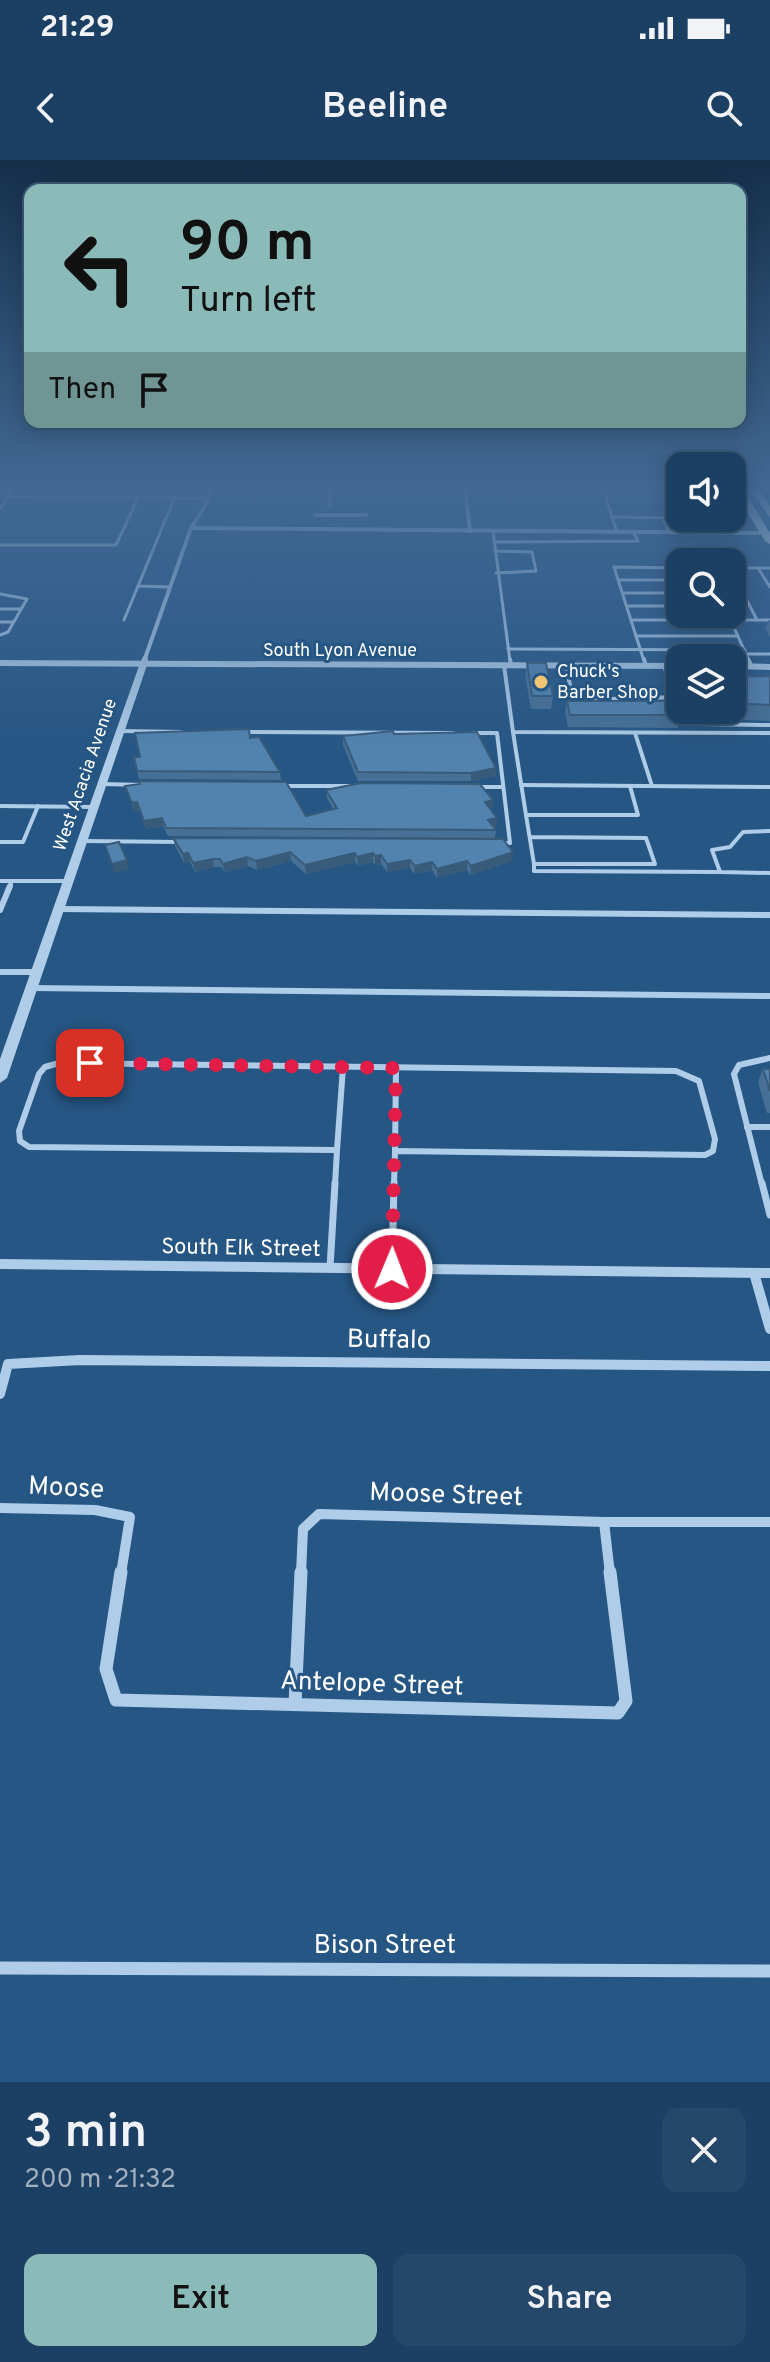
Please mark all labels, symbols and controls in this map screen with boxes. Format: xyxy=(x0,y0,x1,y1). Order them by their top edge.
text: 21:29 xyxy=(40,10,114,47)
text: Beeline xyxy=(322,85,448,131)
icon: back xyxy=(24,86,68,130)
icon: search xyxy=(702,86,746,130)
text: 90 m xyxy=(180,210,315,280)
icon: left xyxy=(48,216,152,320)
text: Turn left xyxy=(180,279,317,325)
icon: arrive xyxy=(132,368,176,412)
text: Then xyxy=(48,372,116,409)
map controls xyxy=(666,452,746,724)
button: sound xyxy=(666,452,746,532)
button: search xyxy=(666,548,746,628)
street label: South Lyon Avenue xyxy=(263,640,417,663)
button: layers xyxy=(666,644,746,724)
place label: Chuck's Barber Shop xyxy=(557,661,658,705)
marker: Chuck's Barber Shop xyxy=(532,673,550,691)
street label: West Acacia Avenue xyxy=(49,696,123,854)
pin xyxy=(56,1029,124,1097)
icon: arrive xyxy=(68,1041,112,1085)
position arrow xyxy=(350,1227,434,1311)
street label: South Elk Street xyxy=(161,1234,321,1264)
street label: Buffalo xyxy=(347,1324,431,1358)
street label: Moose xyxy=(27,1471,105,1507)
street label: Moose Street xyxy=(369,1477,523,1515)
street label: Antelope Street xyxy=(280,1665,464,1705)
street label: Bison Street xyxy=(314,1930,456,1963)
text: 3 min xyxy=(24,2104,147,2164)
button: close xyxy=(662,2108,746,2192)
text: 200 m · 21:32 xyxy=(24,2164,176,2197)
button: Exit xyxy=(24,2254,377,2346)
button: Share xyxy=(393,2254,746,2346)

